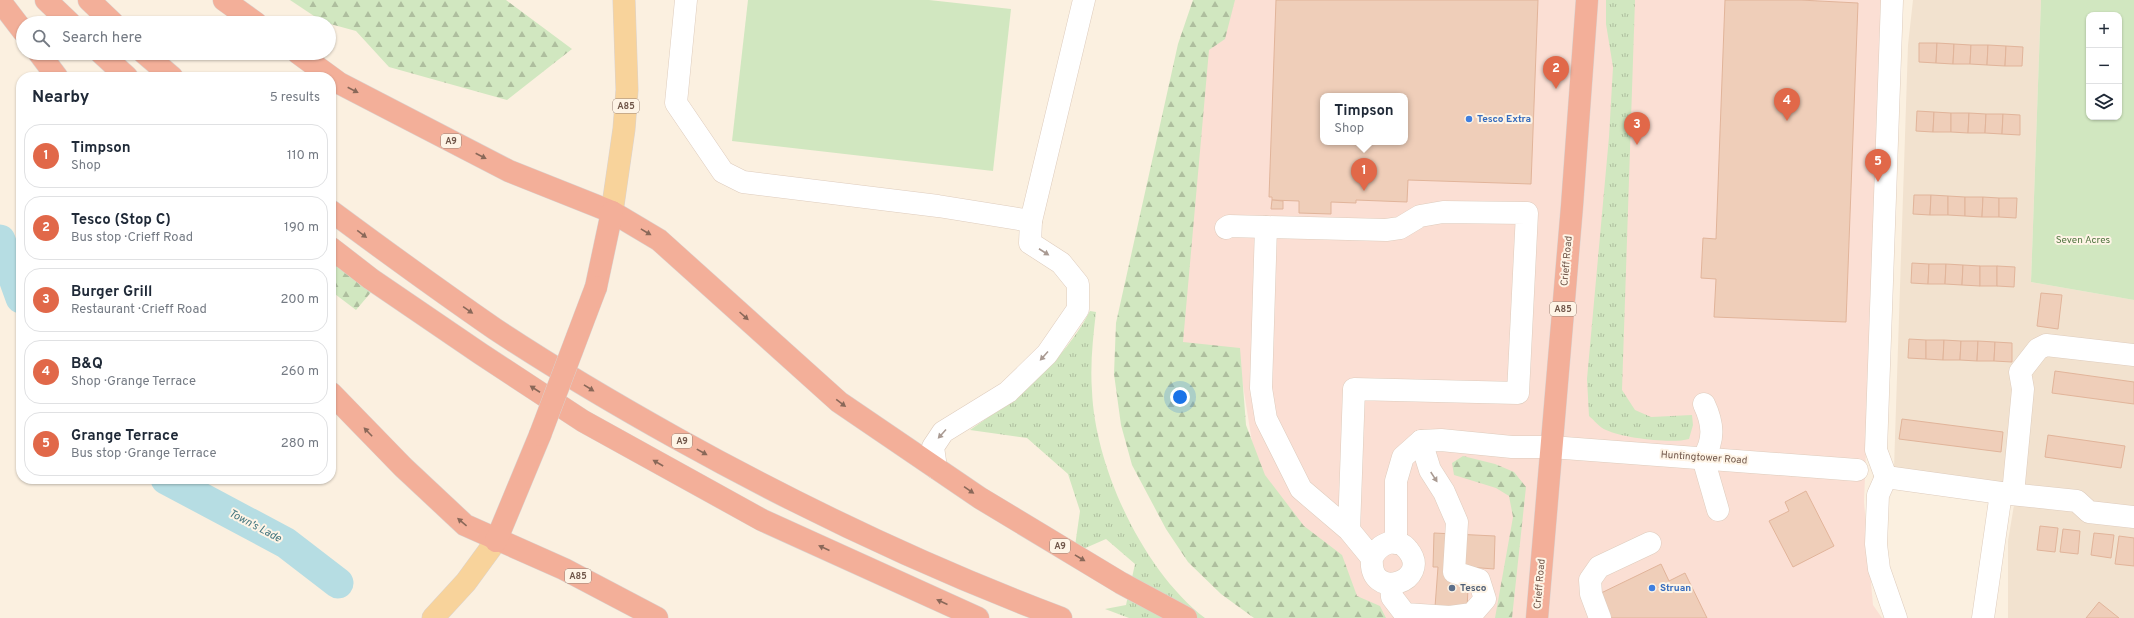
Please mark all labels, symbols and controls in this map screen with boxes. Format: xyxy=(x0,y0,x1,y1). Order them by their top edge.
map controls xyxy=(2086,12,2122,120)
button: + xyxy=(2086,12,2122,48)
search box xyxy=(16,16,336,60)
icon: search xyxy=(30,27,52,49)
text: Search here xyxy=(62,29,142,48)
button: − xyxy=(2086,48,2122,84)
pin: 2 xyxy=(1543,56,1569,89)
button: layers xyxy=(2086,84,2122,120)
text: Nearby xyxy=(32,87,89,109)
one-way arrow xyxy=(347,87,359,93)
pin: 4 xyxy=(1774,88,1800,121)
text: 5 results xyxy=(270,90,320,106)
popup xyxy=(1320,93,1408,145)
road number: A85 xyxy=(613,99,639,113)
text: Timpson xyxy=(1334,102,1394,121)
pin: 3 xyxy=(1624,112,1650,145)
place label: Tesco Extra xyxy=(1477,113,1531,126)
marker: Tesco Extra xyxy=(1464,114,1474,124)
text: Shop xyxy=(1334,121,1364,137)
road number: A9 xyxy=(441,134,461,148)
text: Timpson xyxy=(71,139,131,158)
text: 1 xyxy=(43,148,49,164)
text: 110 m xyxy=(287,148,319,164)
pin: 5 xyxy=(1865,149,1891,182)
one-way arrow xyxy=(475,153,487,160)
text: Shop xyxy=(71,158,101,174)
pin: 1 xyxy=(1351,158,1377,191)
text: Tesco (Stop C) xyxy=(71,211,171,230)
text: 2 xyxy=(42,220,50,236)
text: 190 m xyxy=(284,220,319,236)
one-way arrow xyxy=(640,228,652,235)
text: Bus stop · Crieff Road xyxy=(71,230,193,246)
one-way arrow xyxy=(357,230,368,239)
park label: Seven Acres xyxy=(2056,234,2111,247)
street label: Crieff Road xyxy=(1558,235,1576,287)
one-way arrow xyxy=(1038,248,1049,256)
text: Burger Grill xyxy=(71,283,152,302)
text: 3 xyxy=(42,292,50,308)
text: 200 m xyxy=(280,292,319,308)
text: Restaurant · Crieff Road xyxy=(71,302,207,318)
road number: A85 xyxy=(1550,302,1576,316)
one-way arrow xyxy=(463,306,473,314)
one-way arrow xyxy=(739,312,749,321)
one-way arrow xyxy=(1040,350,1049,361)
text: B&Q xyxy=(71,355,103,374)
text: 4 xyxy=(42,364,50,380)
text: 260 m xyxy=(281,364,319,380)
text: Shop · Grange Terrace xyxy=(71,374,196,390)
one-way arrow xyxy=(583,384,595,391)
one-way arrow xyxy=(530,385,540,393)
your location xyxy=(1170,387,1190,407)
one-way arrow xyxy=(836,399,846,407)
text: Grange Terrace xyxy=(71,427,179,446)
one-way arrow xyxy=(363,427,373,437)
one-way arrow xyxy=(938,429,947,439)
road number: A9 xyxy=(672,434,692,448)
text: 5 xyxy=(42,436,50,452)
text: 280 m xyxy=(281,436,319,452)
text: Bus stop · Grange Terrace xyxy=(71,446,216,462)
street label: Huntingtower Road xyxy=(1660,448,1748,468)
one-way arrow xyxy=(696,449,708,456)
one-way arrow xyxy=(652,460,664,467)
one-way arrow xyxy=(1430,472,1438,482)
one-way arrow xyxy=(963,486,974,494)
water label: Town's Lade xyxy=(226,506,284,546)
one-way arrow xyxy=(457,518,467,527)
road number: A9 xyxy=(1050,539,1070,553)
one-way arrow xyxy=(817,545,829,551)
one-way arrow xyxy=(1074,554,1086,561)
street label: Crieff Road xyxy=(1531,558,1549,610)
road number: A85 xyxy=(565,569,591,583)
place label: Tesco xyxy=(1460,582,1487,595)
place label: Struan xyxy=(1660,582,1691,595)
marker: Tesco xyxy=(1447,583,1457,593)
marker: Struan xyxy=(1647,583,1657,593)
one-way arrow xyxy=(936,599,948,605)

